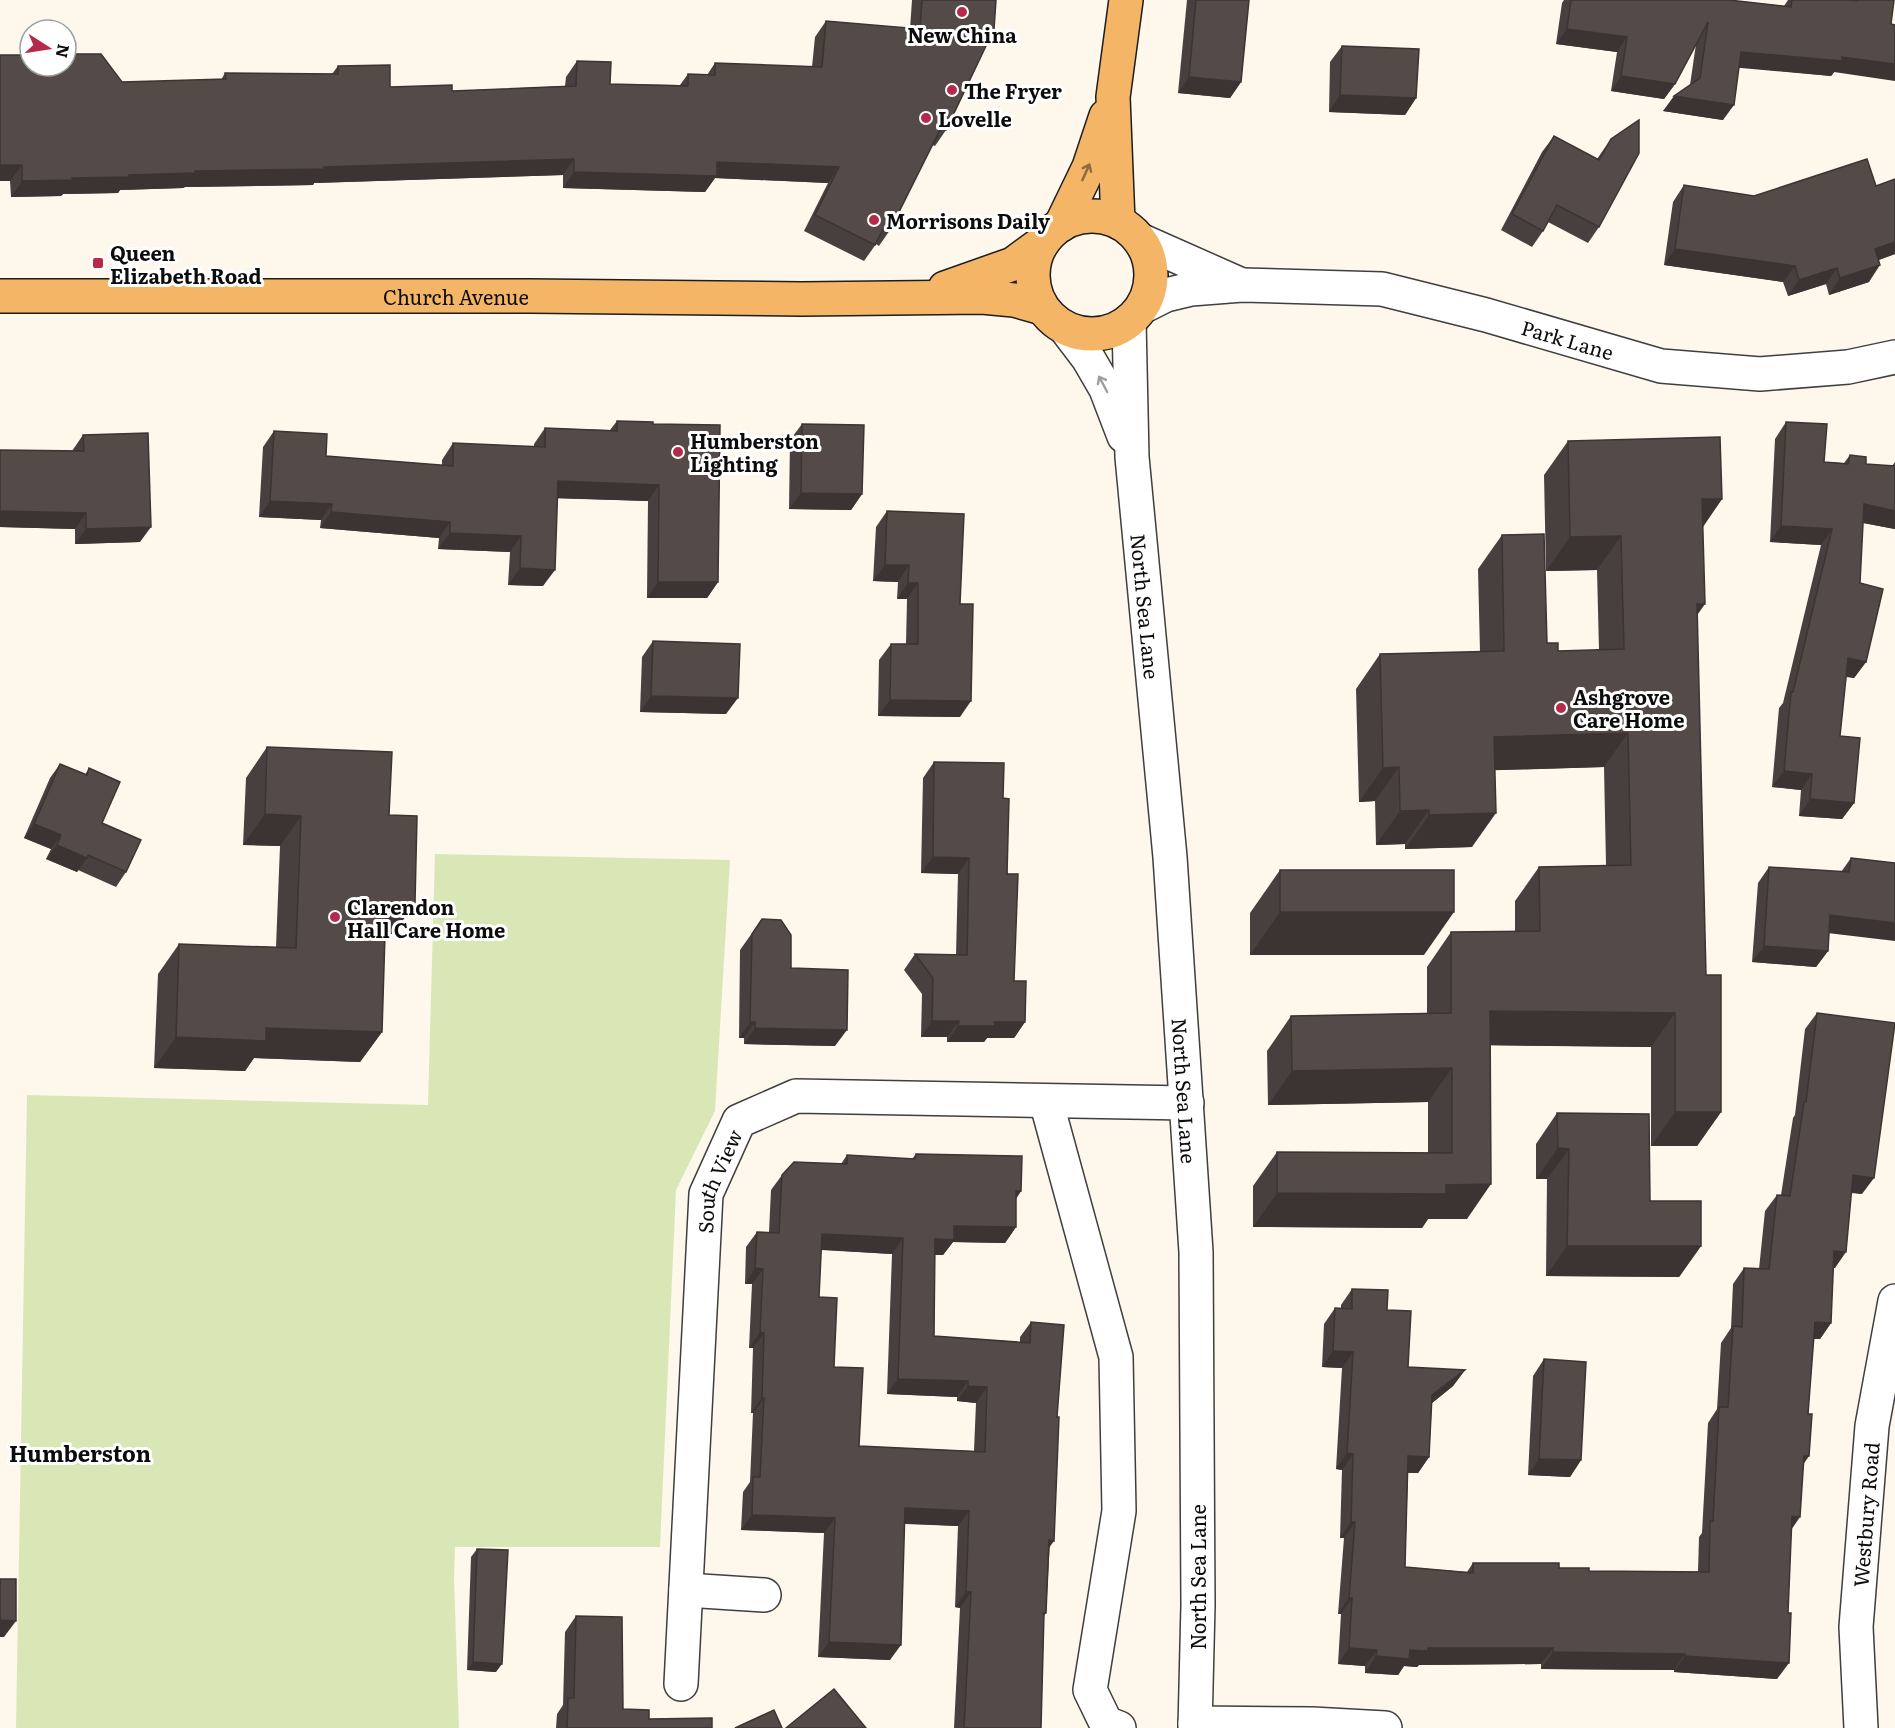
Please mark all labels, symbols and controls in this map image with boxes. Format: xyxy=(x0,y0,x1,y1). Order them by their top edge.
marker: New China xyxy=(955,5,969,19)
north arrow xyxy=(18,18,78,78)
place label: New China xyxy=(907,19,1017,49)
text: N xyxy=(51,42,77,60)
place label: The Fryer xyxy=(964,75,1062,105)
marker: The Fryer xyxy=(945,83,959,97)
place label: Lovelle xyxy=(938,103,1012,133)
marker: Lovelle xyxy=(919,111,933,125)
one-way arrow xyxy=(1081,163,1092,181)
place label: Morrisons Daily xyxy=(886,205,1051,235)
marker: Morrisons Daily xyxy=(867,213,881,227)
place label: Queen Elizabeth Road xyxy=(110,237,262,290)
marker: Queen Elizabeth Road xyxy=(91,256,105,270)
street label: Church Avenue xyxy=(383,281,529,311)
street label: Park Lane xyxy=(1518,311,1617,366)
one-way arrow xyxy=(1097,375,1108,393)
place label: Humberston Lighting xyxy=(690,425,819,478)
marker: Humberston Lighting xyxy=(671,445,685,459)
street label: North Sea Lane xyxy=(1124,532,1168,680)
place label: Ashgrove Care Home xyxy=(1573,681,1684,734)
marker: Ashgrove Care Home xyxy=(1554,701,1568,715)
place label: Clarendon Hall Care Home xyxy=(347,891,505,944)
marker: Clarendon Hall Care Home xyxy=(328,910,342,924)
street label: North Sea Lane xyxy=(1166,1017,1205,1165)
street label: South View xyxy=(689,1123,749,1234)
district label: Humberston xyxy=(9,1436,151,1469)
street label: Westbury Road xyxy=(1844,1441,1886,1588)
street label: North Sea Lane xyxy=(1182,1504,1212,1650)

